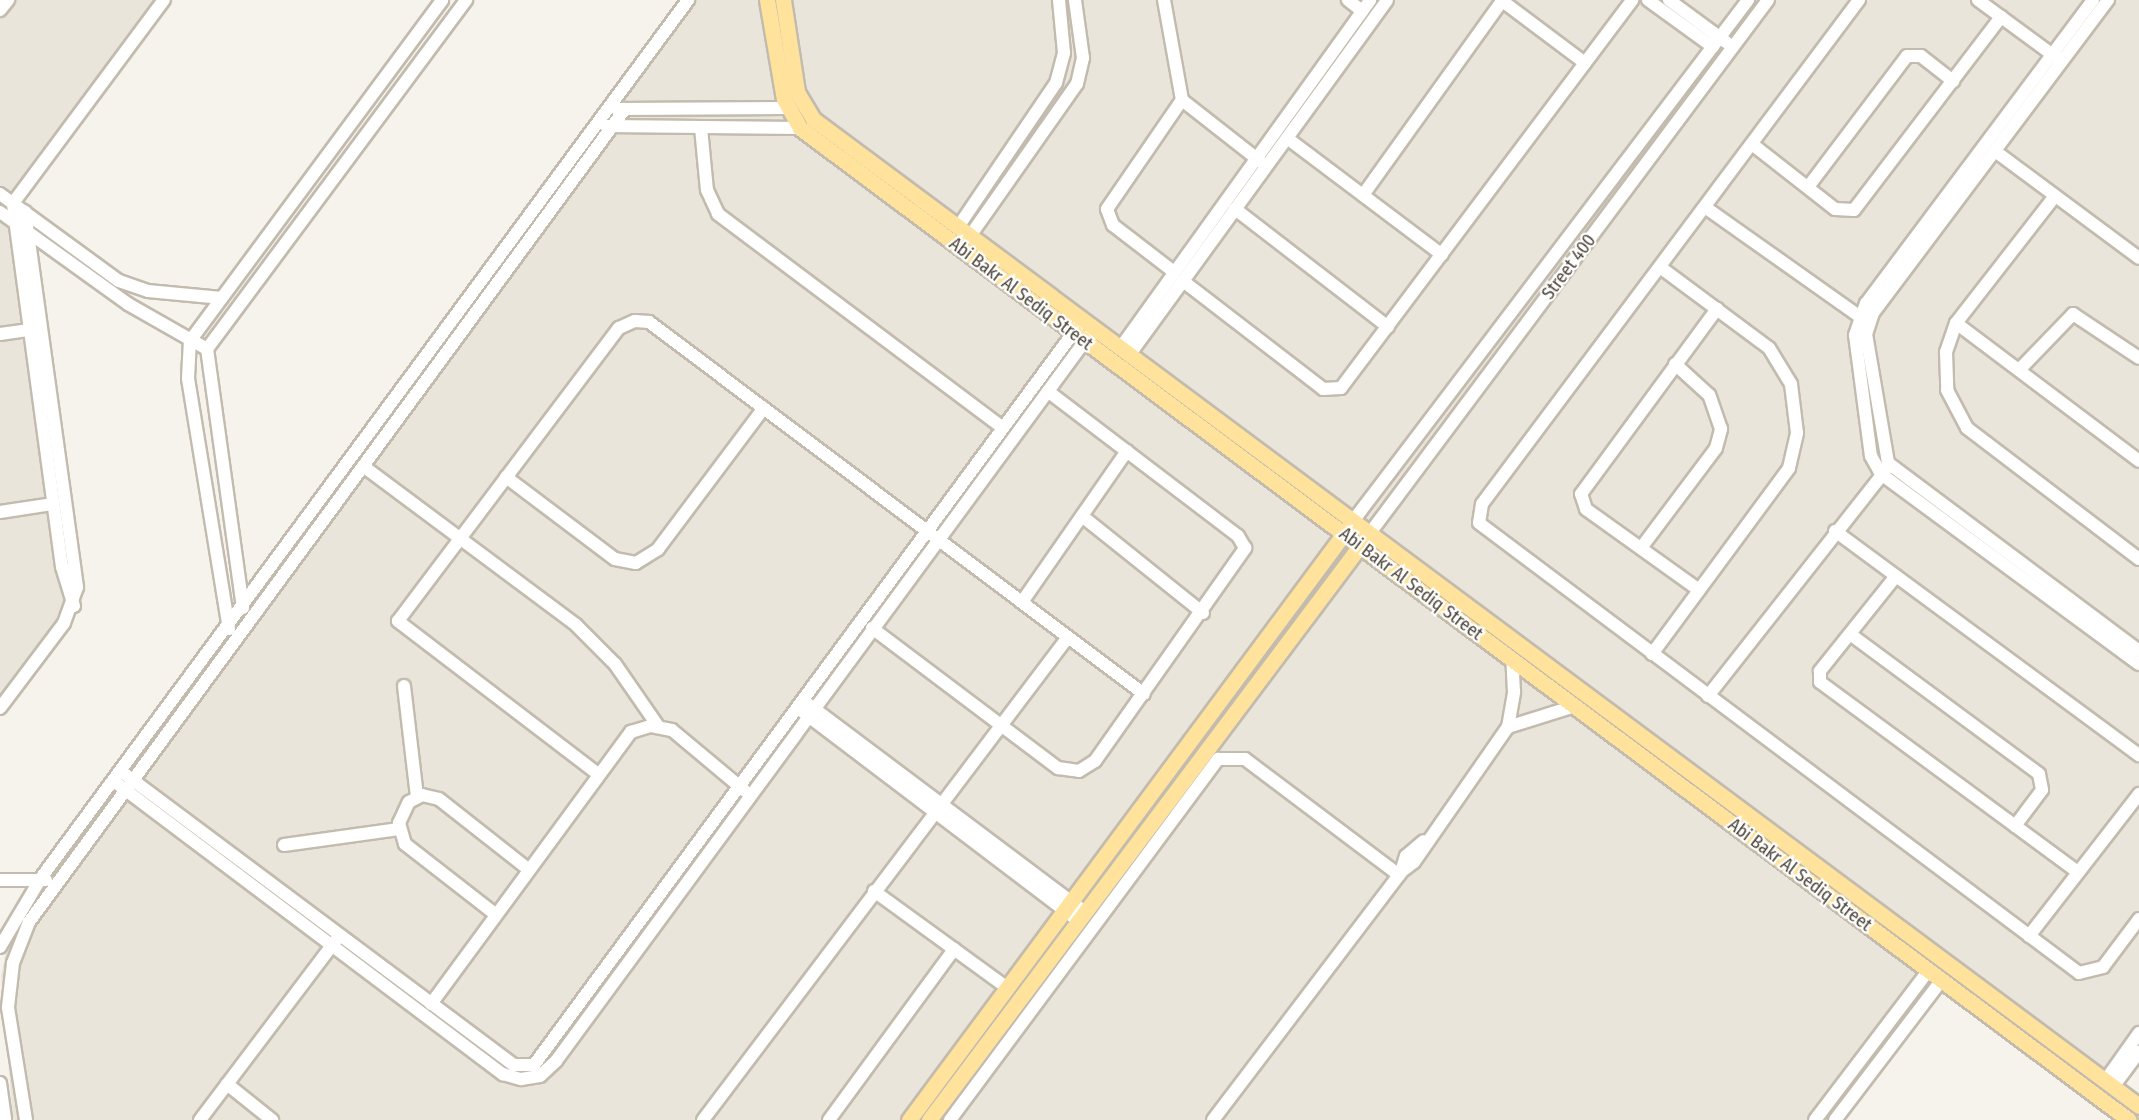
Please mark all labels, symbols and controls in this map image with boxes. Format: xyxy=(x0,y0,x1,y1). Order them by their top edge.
street label: Street 400 xyxy=(1538,230,1600,304)
street label: Abi Bakr Al Sediq Street xyxy=(945,233,1097,355)
street label: Abi Bakr Al Sediq Street xyxy=(1335,523,1487,645)
street label: Abi Bakr Al Sediq Street xyxy=(1724,814,1876,936)

